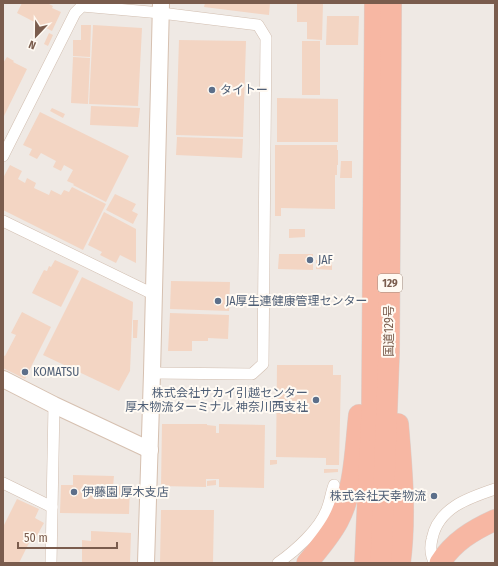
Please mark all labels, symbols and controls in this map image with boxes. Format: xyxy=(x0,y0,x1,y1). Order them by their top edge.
north arrow xyxy=(16,16,56,56)
text: N xyxy=(27,38,38,52)
place label: タイトー xyxy=(220,83,268,97)
marker: タイトー xyxy=(207,85,217,95)
place label: JAF xyxy=(318,253,334,267)
marker: JAF xyxy=(305,255,315,265)
road number: 129 xyxy=(378,274,402,292)
place label: JA厚生連健康管理センター xyxy=(226,294,368,308)
marker: JA厚生連健康管理センター xyxy=(213,296,223,306)
street label: 国道129号 xyxy=(382,305,396,357)
place label: KOMATSU xyxy=(33,365,79,379)
marker: KOMATSU xyxy=(20,367,30,377)
place label: 株式会社サカイ引越センター 厚木物流ターミナル 神奈川西支社 xyxy=(125,386,308,414)
marker: 株式会社サカイ引越センター 厚木物流ターミナル 神奈川西支社 xyxy=(311,395,321,405)
place label: 伊藤園 厚木支店 xyxy=(82,485,169,499)
marker: 伊藤園 厚木支店 xyxy=(69,487,79,497)
place label: 株式会社天幸物流 xyxy=(330,489,426,503)
marker: 株式会社天幸物流 xyxy=(429,491,439,501)
scale bar xyxy=(18,524,117,550)
text: 50 m xyxy=(24,531,48,545)

